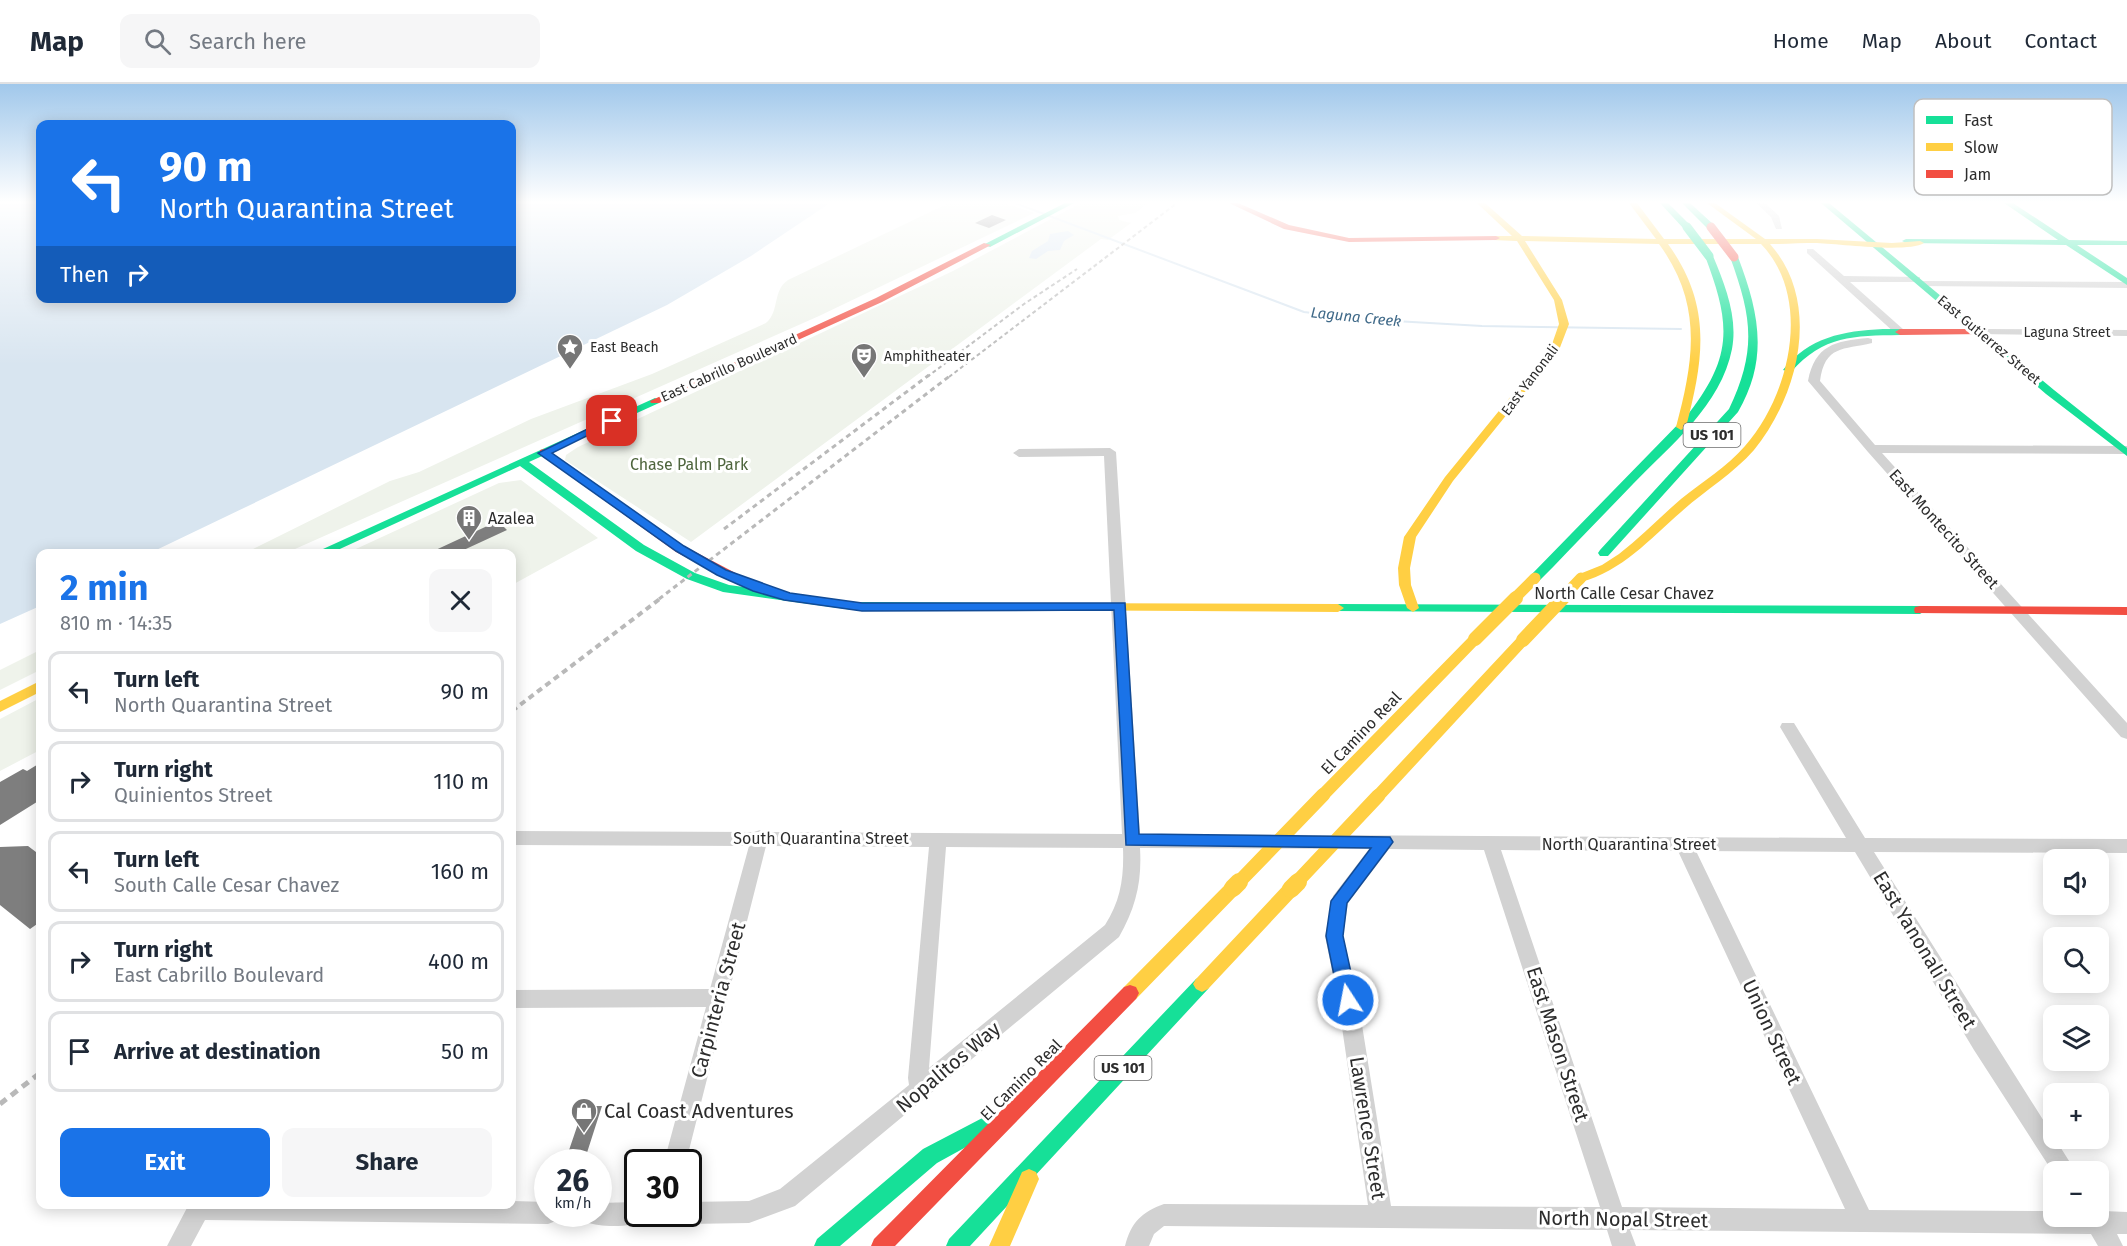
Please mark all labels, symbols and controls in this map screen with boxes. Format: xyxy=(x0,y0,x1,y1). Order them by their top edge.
search box xyxy=(120,14,540,68)
text: Map xyxy=(30,25,84,58)
icon: search xyxy=(141,25,174,58)
text: Search here xyxy=(189,28,307,55)
text: Home xyxy=(1773,28,1829,54)
text: Map xyxy=(1862,28,1902,54)
text: About xyxy=(1935,28,1992,54)
text: Contact xyxy=(2025,28,2097,54)
legend xyxy=(1914,99,2112,195)
text: Fast xyxy=(1964,111,1993,130)
text: Slow xyxy=(1964,138,1999,157)
text: 90 m xyxy=(159,142,253,192)
icon: left xyxy=(60,144,138,222)
text: Jam xyxy=(1964,165,1991,184)
text: North Quarantina Street xyxy=(159,193,454,225)
icon: right xyxy=(121,258,154,291)
text: Then xyxy=(60,261,109,288)
street label: East Gutierrez Street xyxy=(1934,292,2045,389)
water label: Laguna Creek xyxy=(1310,303,1402,331)
street label: Laguna Street xyxy=(2023,324,2111,341)
street label: East Cabrillo Boulevard xyxy=(658,330,800,406)
place icon: East Beach xyxy=(555,332,585,370)
place label: East Beach xyxy=(590,339,659,356)
theatre icon: Amphitheater xyxy=(849,341,879,379)
street label: East Yanonali xyxy=(1498,341,1562,419)
place label: Amphitheater xyxy=(884,348,971,365)
pin xyxy=(586,395,637,446)
icon: arrive xyxy=(595,404,628,437)
road number: US 101 xyxy=(1684,423,1740,447)
park label: Chase Palm Park xyxy=(630,455,749,474)
street label: East Montecito Street xyxy=(1885,465,2003,593)
building icon: Azalea xyxy=(454,503,484,541)
place label: Azalea xyxy=(488,509,534,528)
text: 2 min xyxy=(60,566,149,610)
button: close xyxy=(429,569,492,632)
street label: North Calle Cesar Chavez xyxy=(1534,584,1714,603)
text: 810 m · 14:35 xyxy=(60,611,172,635)
text: Turn left xyxy=(114,666,199,693)
icon: left xyxy=(63,675,96,708)
text: 90 m xyxy=(440,678,489,705)
street label: El Camino Real xyxy=(1317,688,1405,778)
text: North Quarantina Street xyxy=(114,693,332,717)
text: Turn right xyxy=(114,756,213,783)
icon: right xyxy=(63,765,96,798)
text: 110 m xyxy=(433,768,489,795)
text: Quinientos Street xyxy=(114,783,273,807)
street label: South Quarantina Street xyxy=(733,829,909,848)
street label: North Quarantina Street xyxy=(1542,835,1717,854)
text: Turn left xyxy=(114,846,199,873)
map controls xyxy=(2043,849,2109,1227)
button: sound xyxy=(2043,849,2109,915)
icon: left xyxy=(63,855,96,888)
text: 160 m xyxy=(431,858,489,885)
street label: East Yanonali Street xyxy=(1868,867,1982,1034)
text: South Calle Cesar Chavez xyxy=(114,873,339,897)
street label: Carpinteria Street xyxy=(686,919,751,1081)
button: search xyxy=(2043,927,2109,993)
text: Turn right xyxy=(114,936,213,963)
icon: right xyxy=(63,945,96,978)
text: 400 m xyxy=(428,948,489,975)
text: East Cabrillo Boulevard xyxy=(114,963,324,987)
street label: East Mason Street xyxy=(1522,963,1595,1125)
position arrow xyxy=(1316,968,1380,1032)
street label: Union Street xyxy=(1737,975,1807,1089)
button: layers xyxy=(2043,1005,2109,1071)
street label: Nopalitos Way xyxy=(891,1016,1005,1118)
icon: arrive xyxy=(63,1035,96,1068)
street label: El Camino Real xyxy=(976,1035,1066,1125)
text: Arrive at destination xyxy=(114,1038,321,1065)
text: 50 m xyxy=(441,1038,489,1065)
street label: Lawrence Street xyxy=(1345,1055,1391,1202)
road number: US 101 xyxy=(1094,1056,1152,1080)
button: + xyxy=(2043,1083,2109,1149)
shop icon: Cal Coast Adventures xyxy=(569,1096,599,1134)
place label: Cal Coast Adventures xyxy=(604,1099,794,1123)
button: Exit xyxy=(60,1128,270,1197)
button: Share xyxy=(282,1128,492,1197)
speed limit sign: 30 xyxy=(624,1149,702,1227)
button: − xyxy=(2043,1161,2109,1227)
text: 26 xyxy=(557,1163,589,1199)
text: km/h xyxy=(554,1194,592,1212)
street label: North Nopal Street xyxy=(1538,1206,1709,1232)

